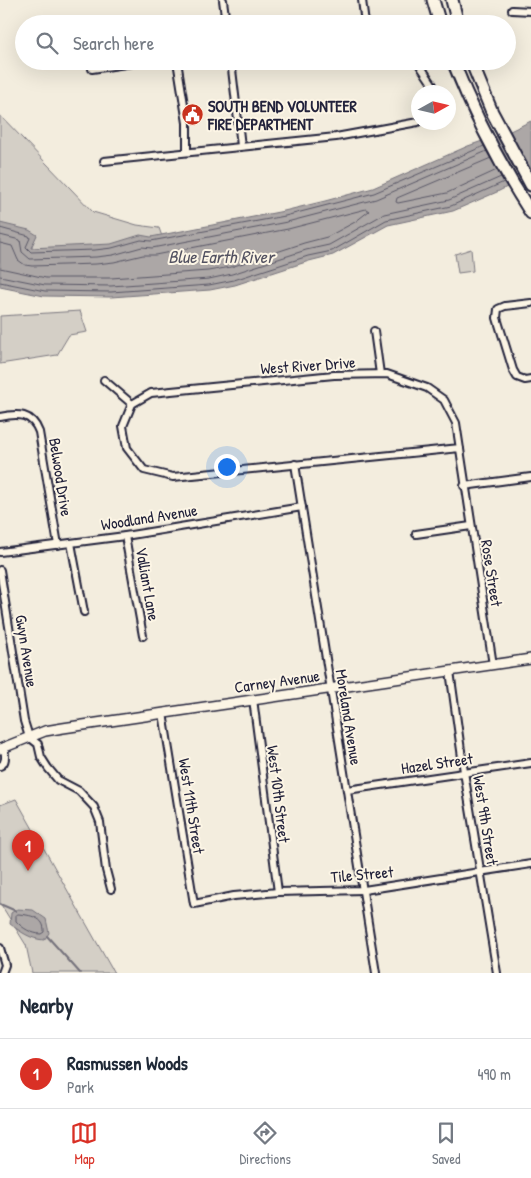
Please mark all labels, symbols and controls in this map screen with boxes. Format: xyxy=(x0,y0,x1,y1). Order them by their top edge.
search box xyxy=(15,15,516,70)
icon: search xyxy=(33,29,61,57)
text: Search here xyxy=(73,30,154,56)
north arrow xyxy=(411,85,456,130)
place label: SOUTH BEND VOLUNTEER FIRE DEPARTMENT xyxy=(207,95,357,135)
public building icon: SOUTH BEND VOLUNTEER FIRE DEPARTMENT xyxy=(180,103,204,127)
water label: Blue Earth River xyxy=(168,244,276,269)
street label: West River Drive xyxy=(260,351,357,379)
street label: Belwood Drive xyxy=(44,436,78,518)
your location xyxy=(214,454,240,480)
street label: Woodland Avenue xyxy=(99,498,199,535)
street label: Rose Street xyxy=(476,538,508,608)
street label: Valliant Lane xyxy=(131,546,165,623)
street label: Gwyn Avenue xyxy=(10,613,44,690)
street label: Carney Avenue xyxy=(233,664,322,698)
street label: Moreland Avenue xyxy=(331,667,368,767)
street label: West 10th Street xyxy=(262,744,296,844)
street label: Hazel Street xyxy=(400,747,475,779)
street label: West 11th Street xyxy=(174,757,210,856)
street label: West 9th Street xyxy=(468,774,504,867)
pin: 1 xyxy=(12,830,44,871)
street label: Tile Street xyxy=(330,860,395,888)
text: Nearby xyxy=(20,991,73,1020)
text: Rasmussen Woods xyxy=(67,1050,188,1076)
text: 1 xyxy=(33,1063,39,1085)
text: 490 m xyxy=(477,1063,511,1085)
text: Park xyxy=(67,1076,94,1098)
tab: Map xyxy=(70,1119,98,1168)
tab: Directions xyxy=(239,1119,291,1168)
tab: Saved xyxy=(432,1119,461,1168)

